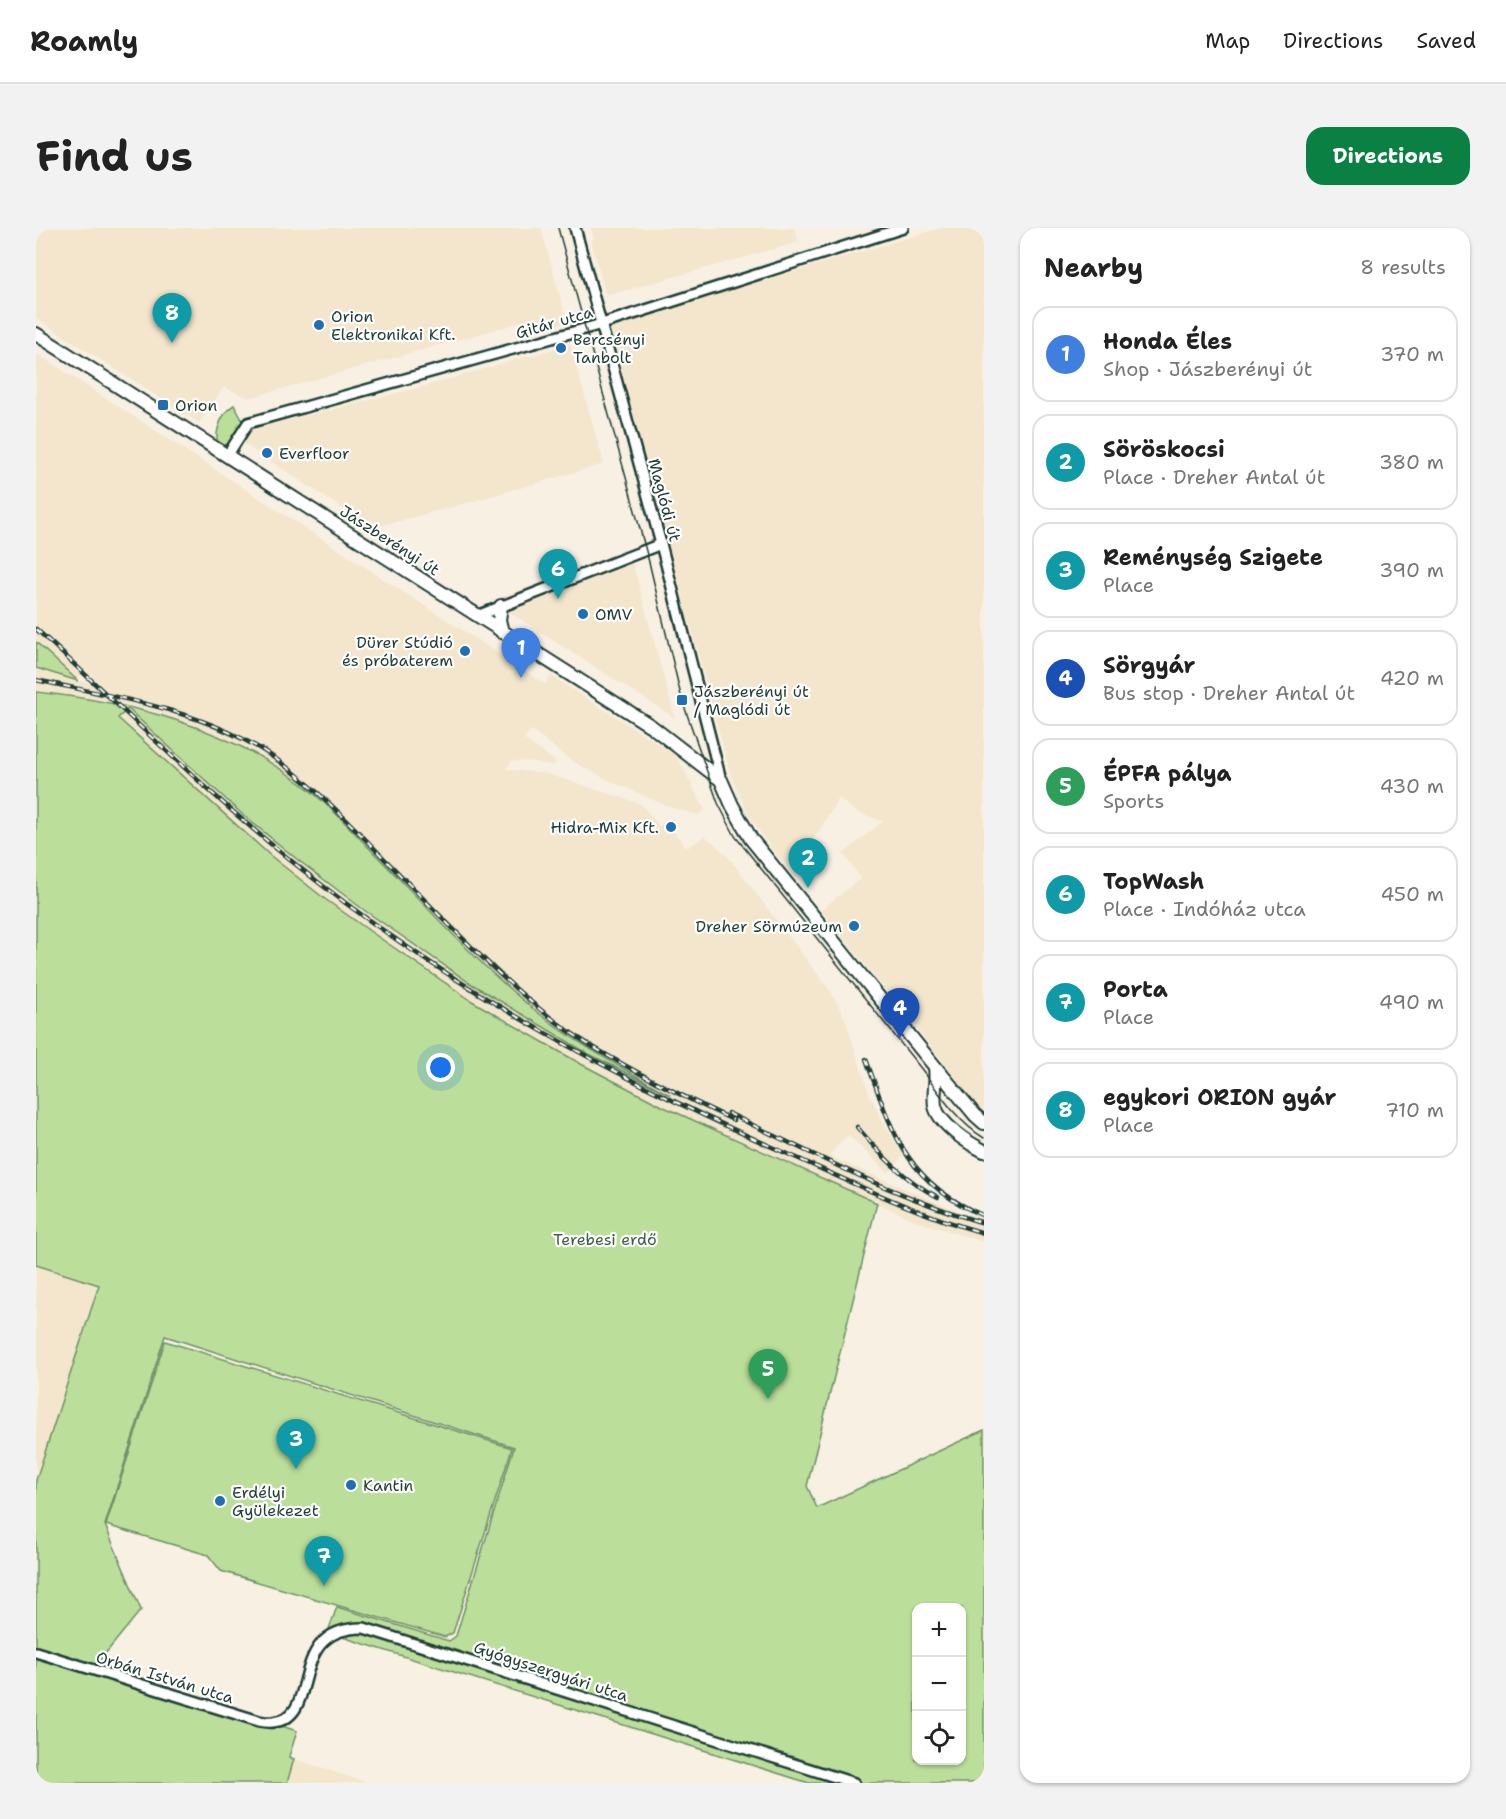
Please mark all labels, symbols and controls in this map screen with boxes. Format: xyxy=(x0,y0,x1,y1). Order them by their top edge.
text: Roamly xyxy=(30,22,138,60)
text: Map xyxy=(1205,27,1250,55)
text: Directions xyxy=(1283,27,1383,55)
text: Saved xyxy=(1416,27,1476,55)
button: Directions xyxy=(1306,127,1470,185)
text: Find us xyxy=(36,128,193,184)
text: Nearby xyxy=(1044,250,1143,285)
text: 8 results xyxy=(1360,254,1446,280)
pin: 8 xyxy=(152,294,192,343)
street label: Gitár utca xyxy=(513,301,595,343)
place label: Orion Elektronikai Kft. xyxy=(331,306,455,345)
marker: Orion Elektronikai Kft. xyxy=(312,318,326,332)
text: Honda Éles xyxy=(1103,327,1232,356)
place label: Bercsényi Tanbolt xyxy=(573,329,645,368)
marker: Bercsényi Tanbolt xyxy=(554,341,568,355)
text: 1 xyxy=(1061,341,1070,367)
text: 370 m xyxy=(1380,341,1444,367)
text: Shop · Jászberényi út xyxy=(1103,356,1313,382)
place label: Orion xyxy=(175,395,217,416)
marker: Orion xyxy=(156,398,170,412)
text: Söröskocsi xyxy=(1103,435,1225,464)
place label: Everfloor xyxy=(279,443,350,464)
marker: Everfloor xyxy=(260,446,274,460)
text: 2 xyxy=(1059,449,1073,475)
text: 380 m xyxy=(1379,449,1444,475)
street label: Maglódi út xyxy=(643,456,686,544)
text: Place · Dreher Antal út xyxy=(1103,464,1325,490)
street label: Jászberényi út xyxy=(336,500,444,581)
text: Reménység Szigete xyxy=(1103,543,1323,572)
pin: 6 xyxy=(538,550,578,599)
text: 3 xyxy=(1059,557,1073,583)
text: 390 m xyxy=(1379,557,1444,583)
text: Place xyxy=(1103,572,1154,598)
place label: OMV xyxy=(595,604,632,625)
marker: OMV xyxy=(576,607,590,621)
pin: 1 xyxy=(502,628,540,678)
place label: Dürer Stúdió és próbaterem xyxy=(342,632,453,671)
marker: Dürer Stúdió és próbaterem xyxy=(458,644,472,658)
text: Sörgyár xyxy=(1103,651,1195,680)
text: 4 xyxy=(1059,665,1073,691)
text: 420 m xyxy=(1380,665,1444,691)
text: Bus stop · Dreher Antal út xyxy=(1103,680,1355,706)
place label: Jászberényi út / Maglódi út xyxy=(694,681,809,720)
marker: Jászberényi út / Maglódi út xyxy=(675,693,689,707)
text: ÉPFA pálya xyxy=(1103,759,1232,788)
text: 5 xyxy=(1059,773,1072,799)
text: 430 m xyxy=(1380,773,1444,799)
text: Sports xyxy=(1103,788,1164,814)
place label: Hidra-Mix Kft. xyxy=(551,817,659,838)
marker: Hidra-Mix Kft. xyxy=(664,820,678,834)
pin: 2 xyxy=(788,838,828,888)
text: TopWash xyxy=(1103,867,1204,896)
text: 6 xyxy=(1059,881,1073,907)
text: 450 m xyxy=(1380,881,1444,907)
text: Place · Indóház utca xyxy=(1103,896,1306,922)
place label: Dreher Sörmúzeum xyxy=(696,916,842,937)
marker: Dreher Sörmúzeum xyxy=(847,919,861,933)
text: Porta xyxy=(1103,975,1168,1004)
pin: 4 xyxy=(880,988,920,1038)
text: 7 xyxy=(1059,989,1073,1015)
text: 490 m xyxy=(1379,989,1444,1015)
text: Place xyxy=(1103,1004,1154,1030)
your location xyxy=(426,1053,455,1082)
text: egykori ORION gyár xyxy=(1103,1083,1336,1112)
text: 8 xyxy=(1059,1097,1073,1123)
text: 710 m xyxy=(1385,1097,1444,1123)
text: Place xyxy=(1103,1112,1154,1138)
park label: Terebesi erdő xyxy=(553,1229,657,1250)
pin: 5 xyxy=(748,1350,788,1399)
pin: 3 xyxy=(276,1420,316,1469)
place label: Kantin xyxy=(363,1475,413,1496)
marker: Kantin xyxy=(344,1478,358,1492)
place label: Erdélyi Gyülekezet xyxy=(232,1482,319,1521)
marker: Erdélyi Gyülekezet xyxy=(213,1494,227,1508)
pin: 7 xyxy=(304,1536,344,1586)
map controls xyxy=(912,1603,966,1765)
button: + xyxy=(912,1603,966,1657)
street label: Gyógyszergyári utca xyxy=(471,1637,631,1706)
street label: Orbán István utca xyxy=(93,1647,236,1708)
button: − xyxy=(912,1657,966,1711)
button: locate xyxy=(912,1711,966,1765)

